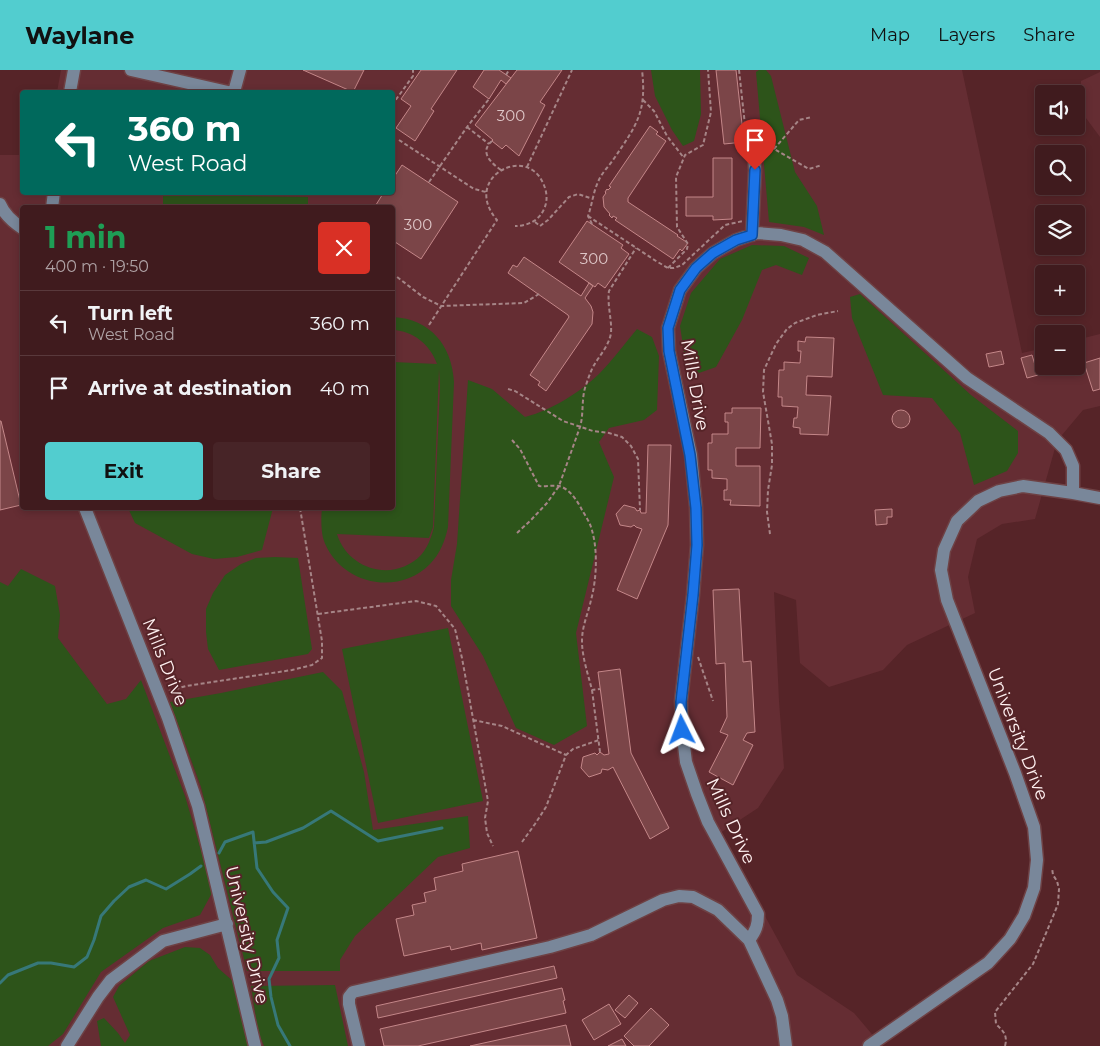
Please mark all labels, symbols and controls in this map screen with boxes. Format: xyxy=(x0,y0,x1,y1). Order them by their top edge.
text: Waylane xyxy=(25,21,134,50)
text: Map xyxy=(870,24,910,46)
text: Layers xyxy=(938,24,995,46)
text: Share xyxy=(1023,24,1075,46)
map controls xyxy=(1035,85,1085,375)
button: sound xyxy=(1035,85,1085,135)
house number: 300 xyxy=(497,106,525,125)
text: 360 m xyxy=(128,107,241,150)
icon: left xyxy=(45,110,110,175)
pin xyxy=(734,119,776,170)
icon: arrive xyxy=(741,126,769,154)
button: search xyxy=(1035,145,1085,195)
text: West Road xyxy=(128,150,247,177)
button: layers xyxy=(1035,205,1085,255)
house number: 300 xyxy=(404,215,432,234)
text: 1 min xyxy=(45,219,126,256)
button: close xyxy=(318,222,370,274)
house number: 300 xyxy=(580,249,608,268)
text: 400 m · 19:50 xyxy=(45,257,149,276)
button: + xyxy=(1035,265,1085,315)
text: Turn left xyxy=(88,302,173,325)
icon: left xyxy=(45,309,73,337)
text: 360 m xyxy=(310,312,370,335)
text: West Road xyxy=(88,325,175,344)
button: − xyxy=(1035,325,1085,375)
street label: Mills Drive xyxy=(676,338,714,433)
icon: arrive xyxy=(45,374,73,402)
text: Arrive at destination xyxy=(88,377,292,400)
text: 40 m xyxy=(320,377,370,400)
button: Exit xyxy=(45,442,203,500)
button: Share xyxy=(213,442,370,500)
street label: Mills Drive xyxy=(137,615,193,709)
street label: University Drive xyxy=(983,664,1053,804)
position arrow xyxy=(655,703,707,755)
street label: Mills Drive xyxy=(702,774,761,868)
street label: University Drive xyxy=(220,864,274,1006)

